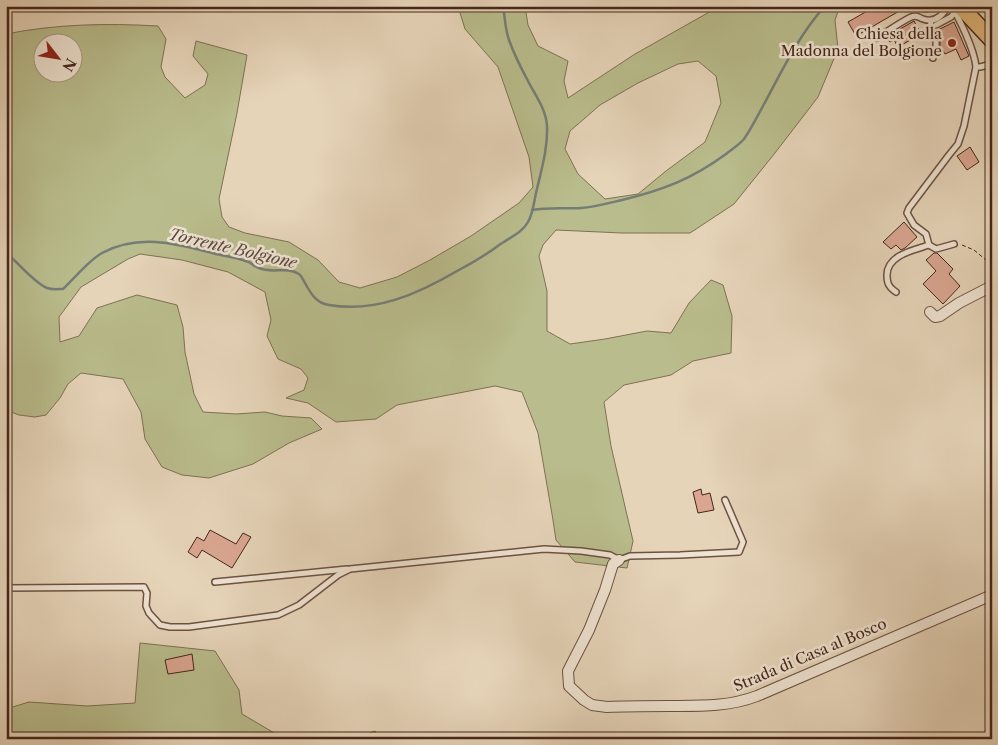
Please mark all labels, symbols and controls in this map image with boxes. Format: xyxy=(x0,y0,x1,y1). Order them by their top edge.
place label: Chiesa della Madonna del Bolgione xyxy=(781,24,942,60)
north arrow xyxy=(32,32,82,82)
marker: Chiesa della Madonna del Bolgione xyxy=(946,37,958,49)
text: N xyxy=(58,55,80,75)
water label: Torrente Bolgione xyxy=(167,224,300,273)
street label: Strada di Casa al Bosco xyxy=(730,614,889,695)

